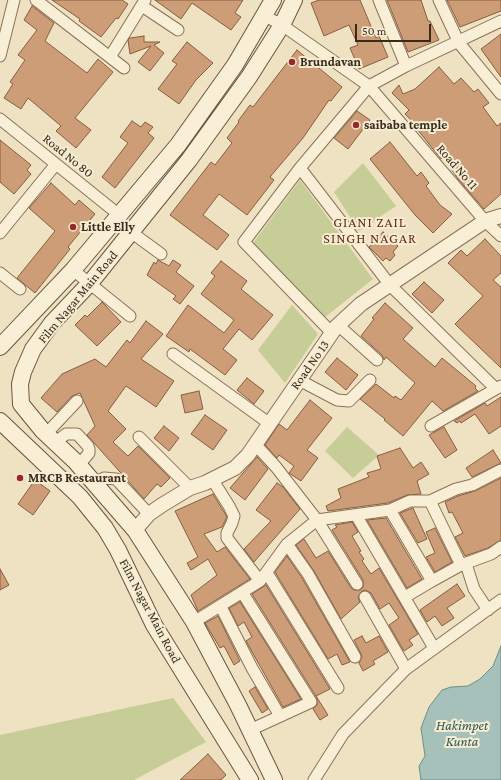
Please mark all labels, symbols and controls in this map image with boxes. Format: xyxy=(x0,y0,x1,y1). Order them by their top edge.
scale bar xyxy=(357,16,433,42)
text: 50 m xyxy=(362,24,386,38)
place label: Brundavan xyxy=(300,54,361,70)
marker: Brundavan xyxy=(287,57,297,67)
place label: saibaba temple xyxy=(364,117,447,133)
marker: saibaba temple xyxy=(351,120,361,130)
street label: Road No 80 xyxy=(40,131,96,181)
street label: Road No 11 xyxy=(433,141,481,193)
district label: GIANI ZAIL SINGH NAGAR xyxy=(323,215,417,248)
place label: Little Elly xyxy=(81,219,135,235)
marker: Little Elly xyxy=(68,222,78,232)
street label: Film Nagar Main Road xyxy=(35,248,121,346)
street label: Road No 13 xyxy=(287,337,333,393)
place label: MRCB Restaurant xyxy=(28,470,126,486)
marker: MRCB Restaurant xyxy=(15,473,25,483)
street label: Film Nagar Main Road xyxy=(116,556,184,666)
water label: Hakimpet Kunta xyxy=(436,718,488,750)

